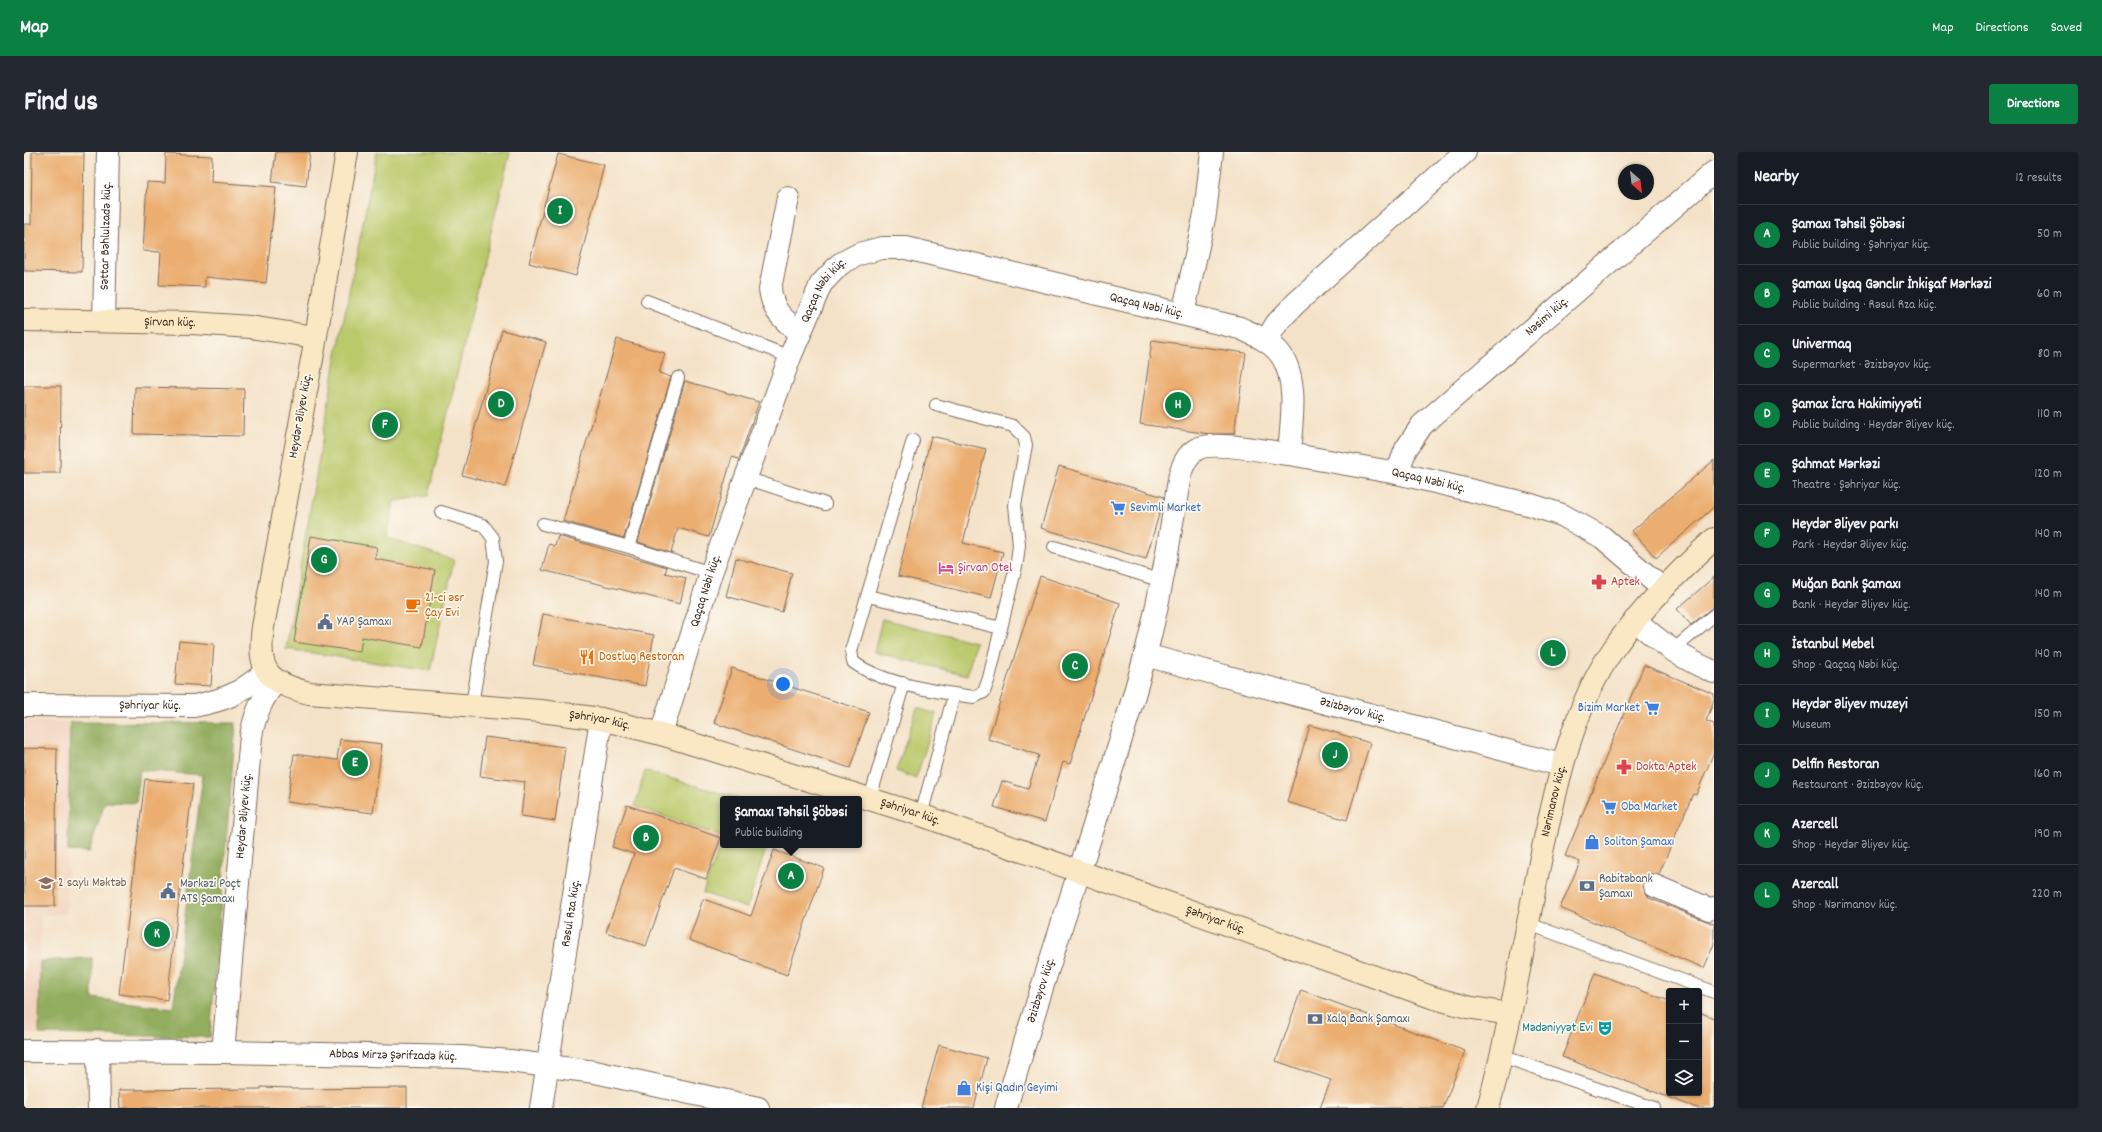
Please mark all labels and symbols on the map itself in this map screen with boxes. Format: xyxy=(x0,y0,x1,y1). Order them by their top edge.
north arrow xyxy=(1618,164,1654,200)
street label: Səttar Bəhlulzadə küç. xyxy=(95,182,117,290)
pin: I xyxy=(547,196,573,226)
street label: Qaçaq Nəbi küç. xyxy=(796,253,850,326)
street label: Qaçaq Nəbi küç. xyxy=(1108,288,1185,324)
street label: Nəsimi küç. xyxy=(1521,292,1573,341)
street label: Şirvan küç. xyxy=(144,313,196,333)
street label: Heydər Əliyev küç. xyxy=(284,372,318,460)
pin: D xyxy=(488,389,514,419)
pin: H xyxy=(1165,390,1191,420)
pin: F xyxy=(372,410,398,440)
street label: Qaçaq Nəbi küç. xyxy=(1390,463,1467,498)
supermarket icon: Sevimli Market xyxy=(1109,499,1127,517)
place label: Sevimli Market xyxy=(1130,499,1201,518)
pin: G xyxy=(311,545,337,575)
street label: Qaçaq Nəbi küç. xyxy=(685,552,726,629)
hotel icon: Şirvan Otel xyxy=(937,559,955,577)
place label: Şirvan Otel xyxy=(958,559,1012,578)
pharmacy icon: Aptek xyxy=(1590,573,1608,591)
place label: Aptek xyxy=(1611,573,1640,592)
place label: 21-ci əsr Çay Evi xyxy=(425,589,465,623)
cafe icon: 21-ci əsr Çay Evi xyxy=(404,596,422,614)
public building icon: YAP Şamaxı xyxy=(316,613,334,631)
place label: YAP Şamaxı xyxy=(337,613,391,632)
pin: L xyxy=(1540,638,1566,668)
restaurant icon: Dostlug Restoran xyxy=(578,648,596,666)
place label: Dostlug Restoran xyxy=(599,648,684,667)
pin: C xyxy=(1062,651,1088,681)
your location xyxy=(773,674,793,694)
street label: Əzizbəyov küç. xyxy=(1318,692,1388,728)
street label: Şəhriyar küç. xyxy=(119,696,181,715)
place label: Bizim Market xyxy=(1578,699,1640,718)
supermarket icon: Bizim Market xyxy=(1643,699,1661,717)
street label: Şəhriyar küç. xyxy=(568,705,632,735)
pin: J xyxy=(1322,740,1348,770)
pin: E xyxy=(342,748,368,778)
pharmacy icon: Dokta Aptek xyxy=(1615,758,1633,776)
place label: Dokta Aptek xyxy=(1636,758,1697,777)
street label: Nərimanov küç. xyxy=(1536,763,1572,839)
street label: Heydər Əliyev küç. xyxy=(231,772,257,860)
street label: Şəhriyar küç. xyxy=(878,793,943,831)
supermarket icon: Oba Market xyxy=(1600,798,1618,816)
place label: Oba Market xyxy=(1621,798,1678,817)
pin: B xyxy=(633,823,659,853)
shop icon: Soliton Şamaxı xyxy=(1583,833,1601,851)
place label: Soliton Şamaxı xyxy=(1604,833,1674,852)
pin: A xyxy=(778,861,804,891)
place label: Rabitəbank Şamaxı xyxy=(1599,870,1653,904)
school or university icon: 2 saylı Məktəb xyxy=(37,874,55,892)
place label: 2 saylı Məktəb xyxy=(58,874,127,893)
place label: Mərkəzi Poçt ATS Şamaxı xyxy=(180,875,241,909)
bank icon: Rabitəbank Şamaxı xyxy=(1578,877,1596,895)
street label: Rəsul Rza küç. xyxy=(556,878,586,948)
public building icon: Mərkəzi Poçt ATS Şamaxı xyxy=(159,882,177,900)
street label: Şəhriyar küç. xyxy=(1183,901,1248,939)
pin: K xyxy=(144,919,170,949)
street label: Əzizbəyov küç. xyxy=(1022,955,1060,1025)
bank icon: Xalq Bank Şamaxı xyxy=(1306,1010,1324,1028)
place label: Xalq Bank Şamaxı xyxy=(1327,1010,1410,1029)
place label: Mədəniyyət Evi xyxy=(1522,1019,1594,1038)
theatre icon: Mədəniyyət Evi xyxy=(1596,1019,1614,1037)
street label: Abbas Mirzə Şərifzadə küç. xyxy=(329,1045,457,1066)
shop icon: Kişi Qadın Geyimi xyxy=(955,1079,973,1097)
place label: Kişi Qadın Geyimi xyxy=(976,1079,1058,1098)

